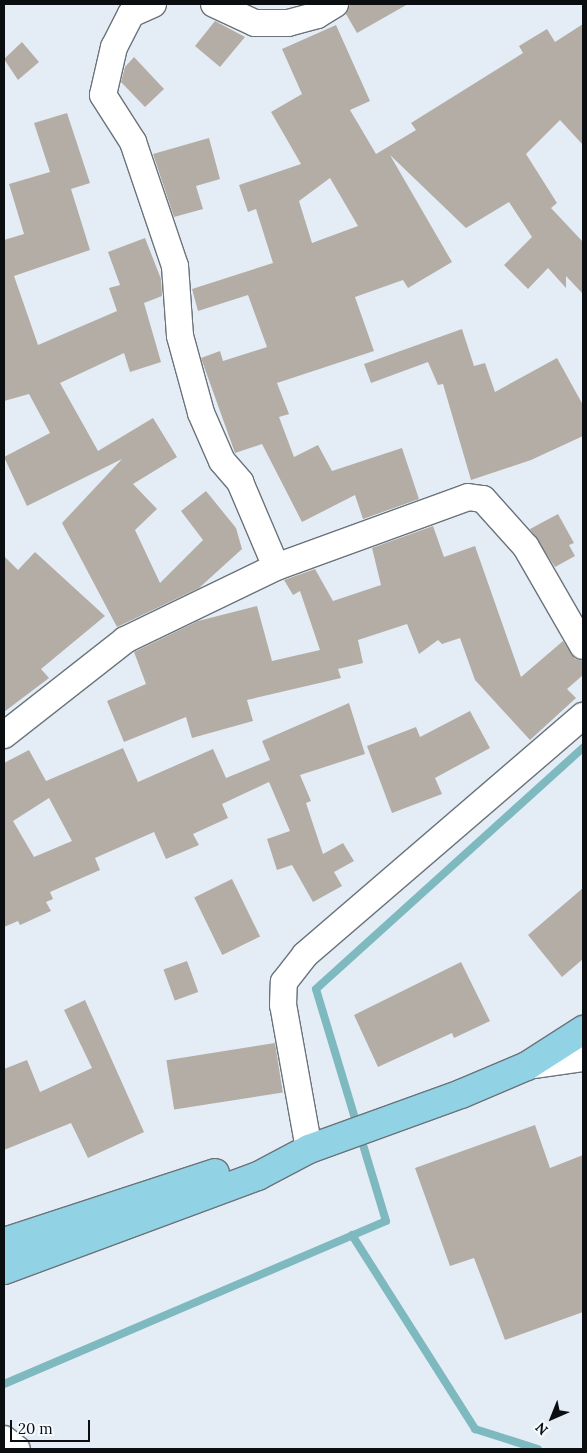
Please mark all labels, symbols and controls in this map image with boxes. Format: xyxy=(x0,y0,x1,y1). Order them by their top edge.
north arrow xyxy=(527,1393,577,1443)
scale bar xyxy=(12,1410,92,1442)
text: 20 m xyxy=(18,1419,53,1438)
text: N xyxy=(531,1419,552,1439)

